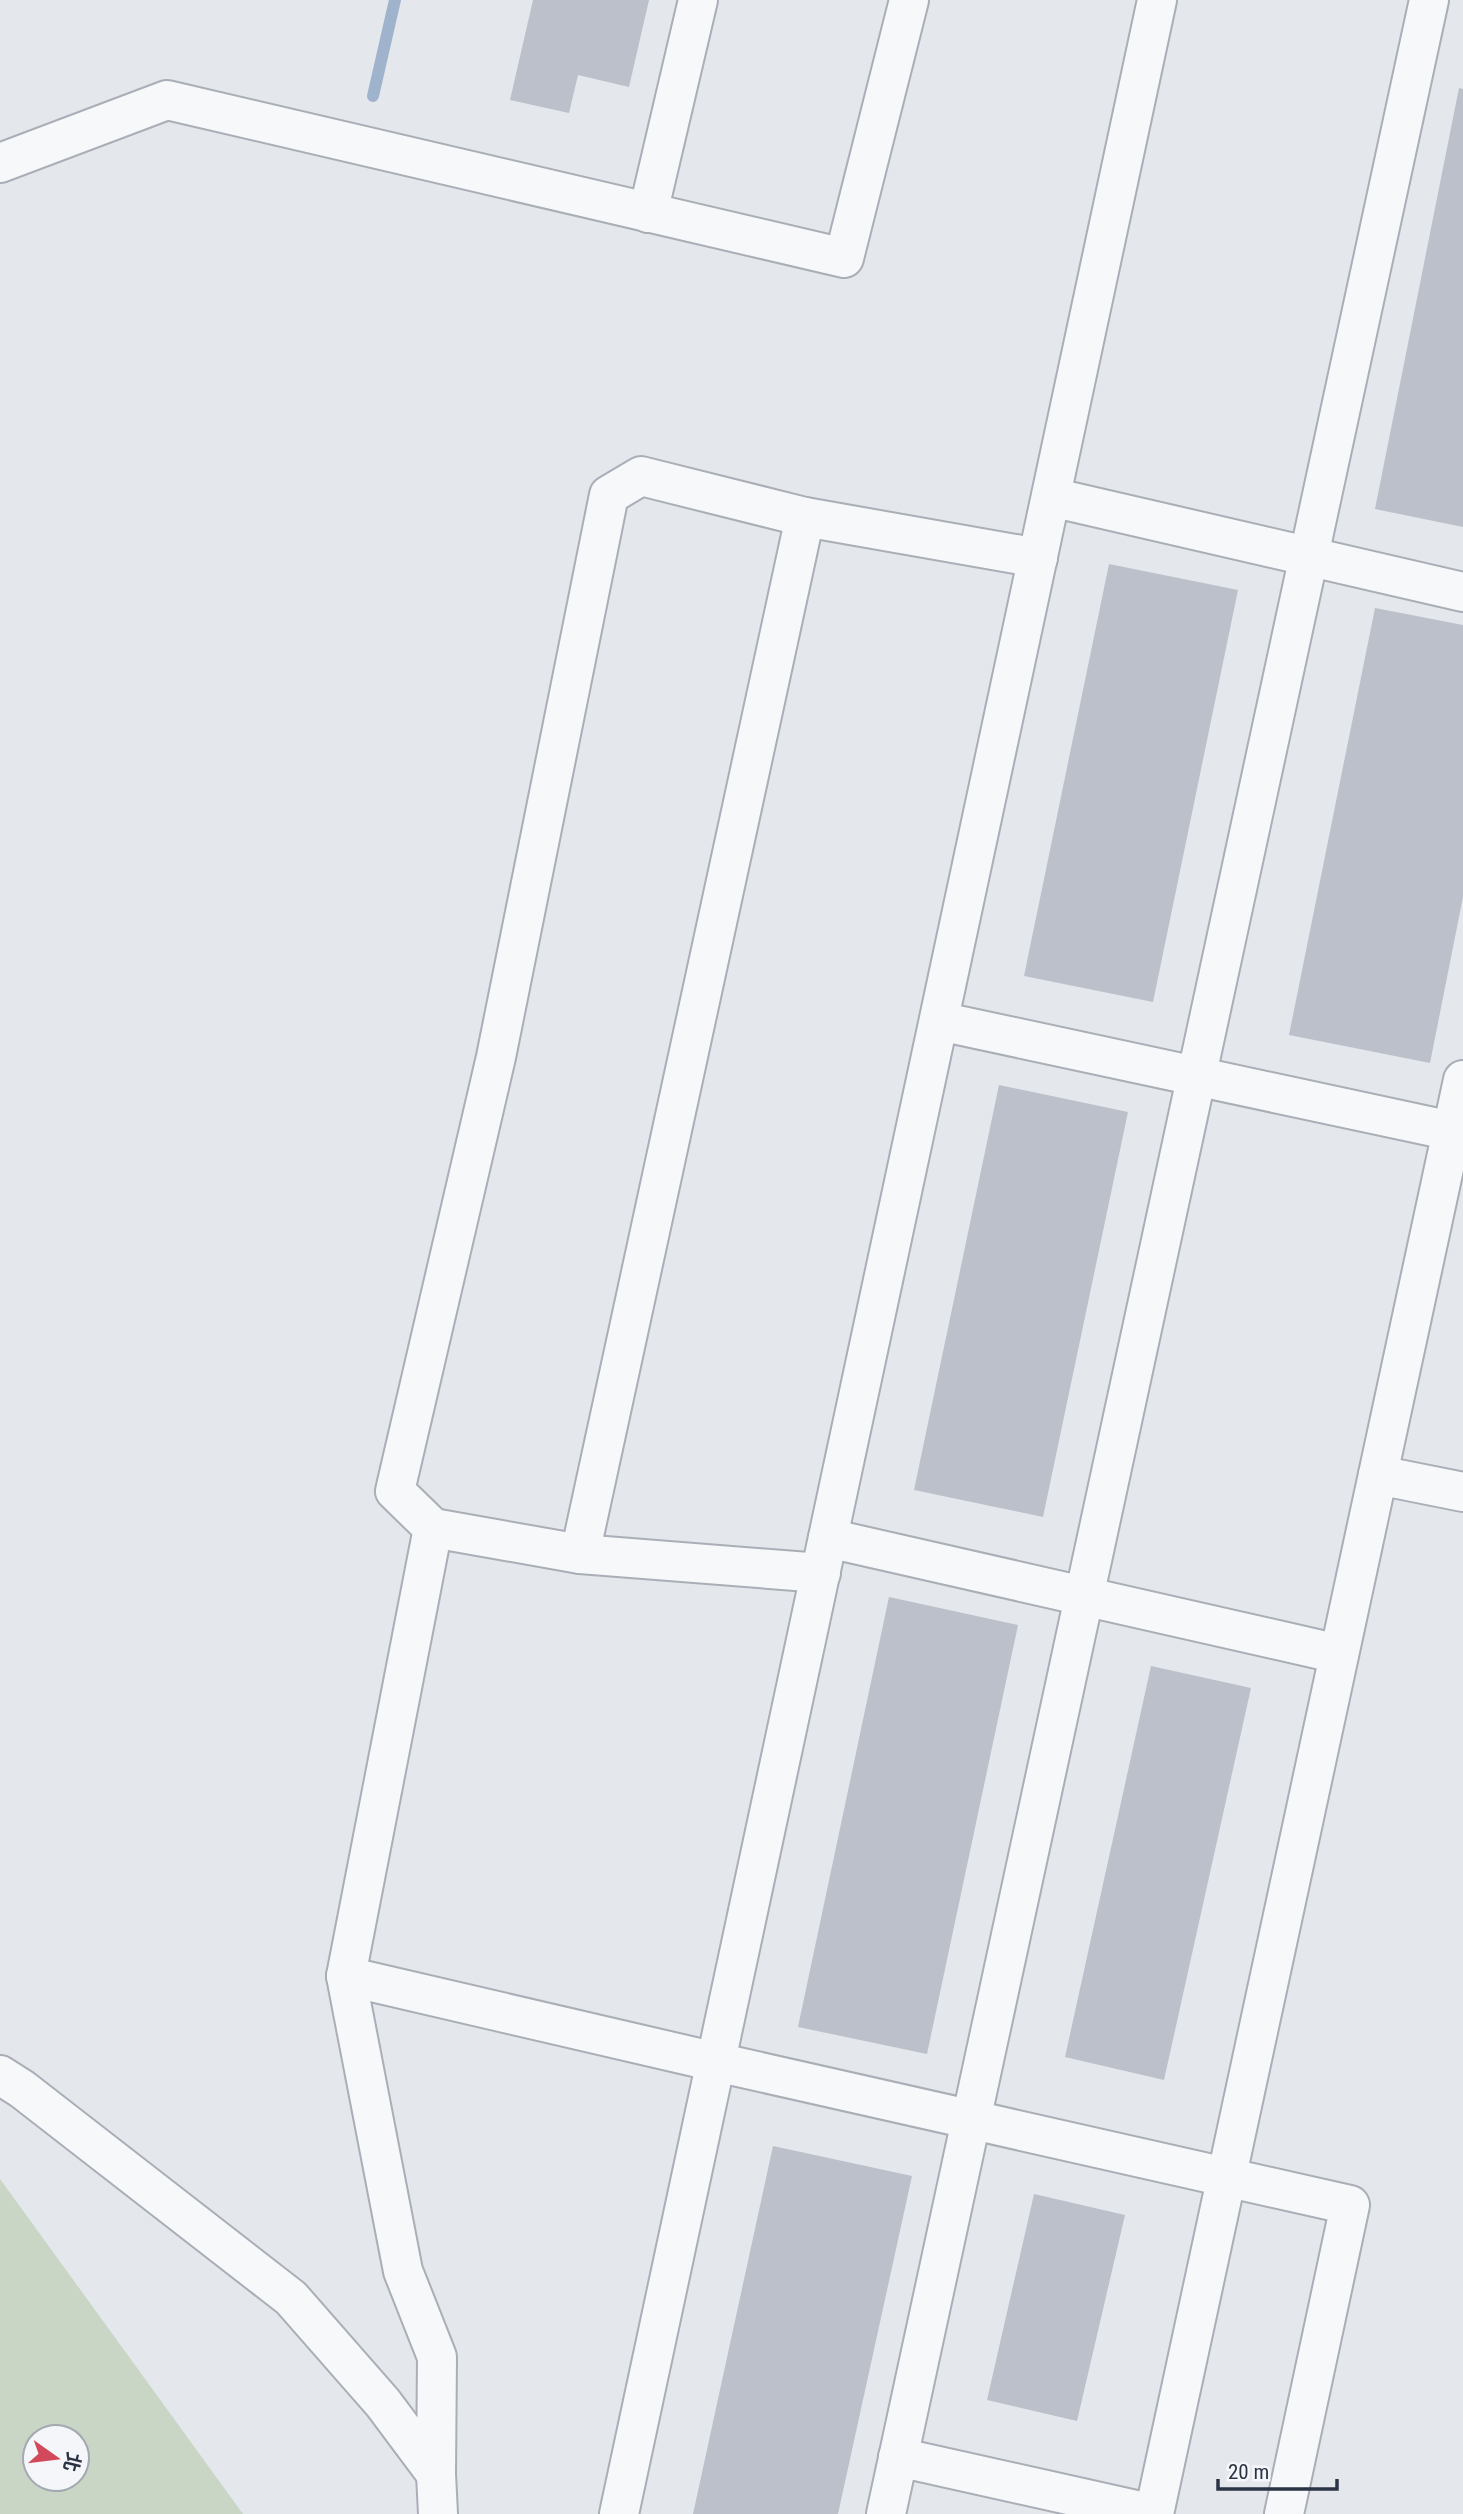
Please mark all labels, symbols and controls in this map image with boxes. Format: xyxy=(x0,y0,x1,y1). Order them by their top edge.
north arrow xyxy=(21,2423,91,2493)
scale bar xyxy=(1218,2448,1337,2492)
text: 北 xyxy=(59,2450,85,2474)
text: 20 m xyxy=(1228,2460,1269,2484)

